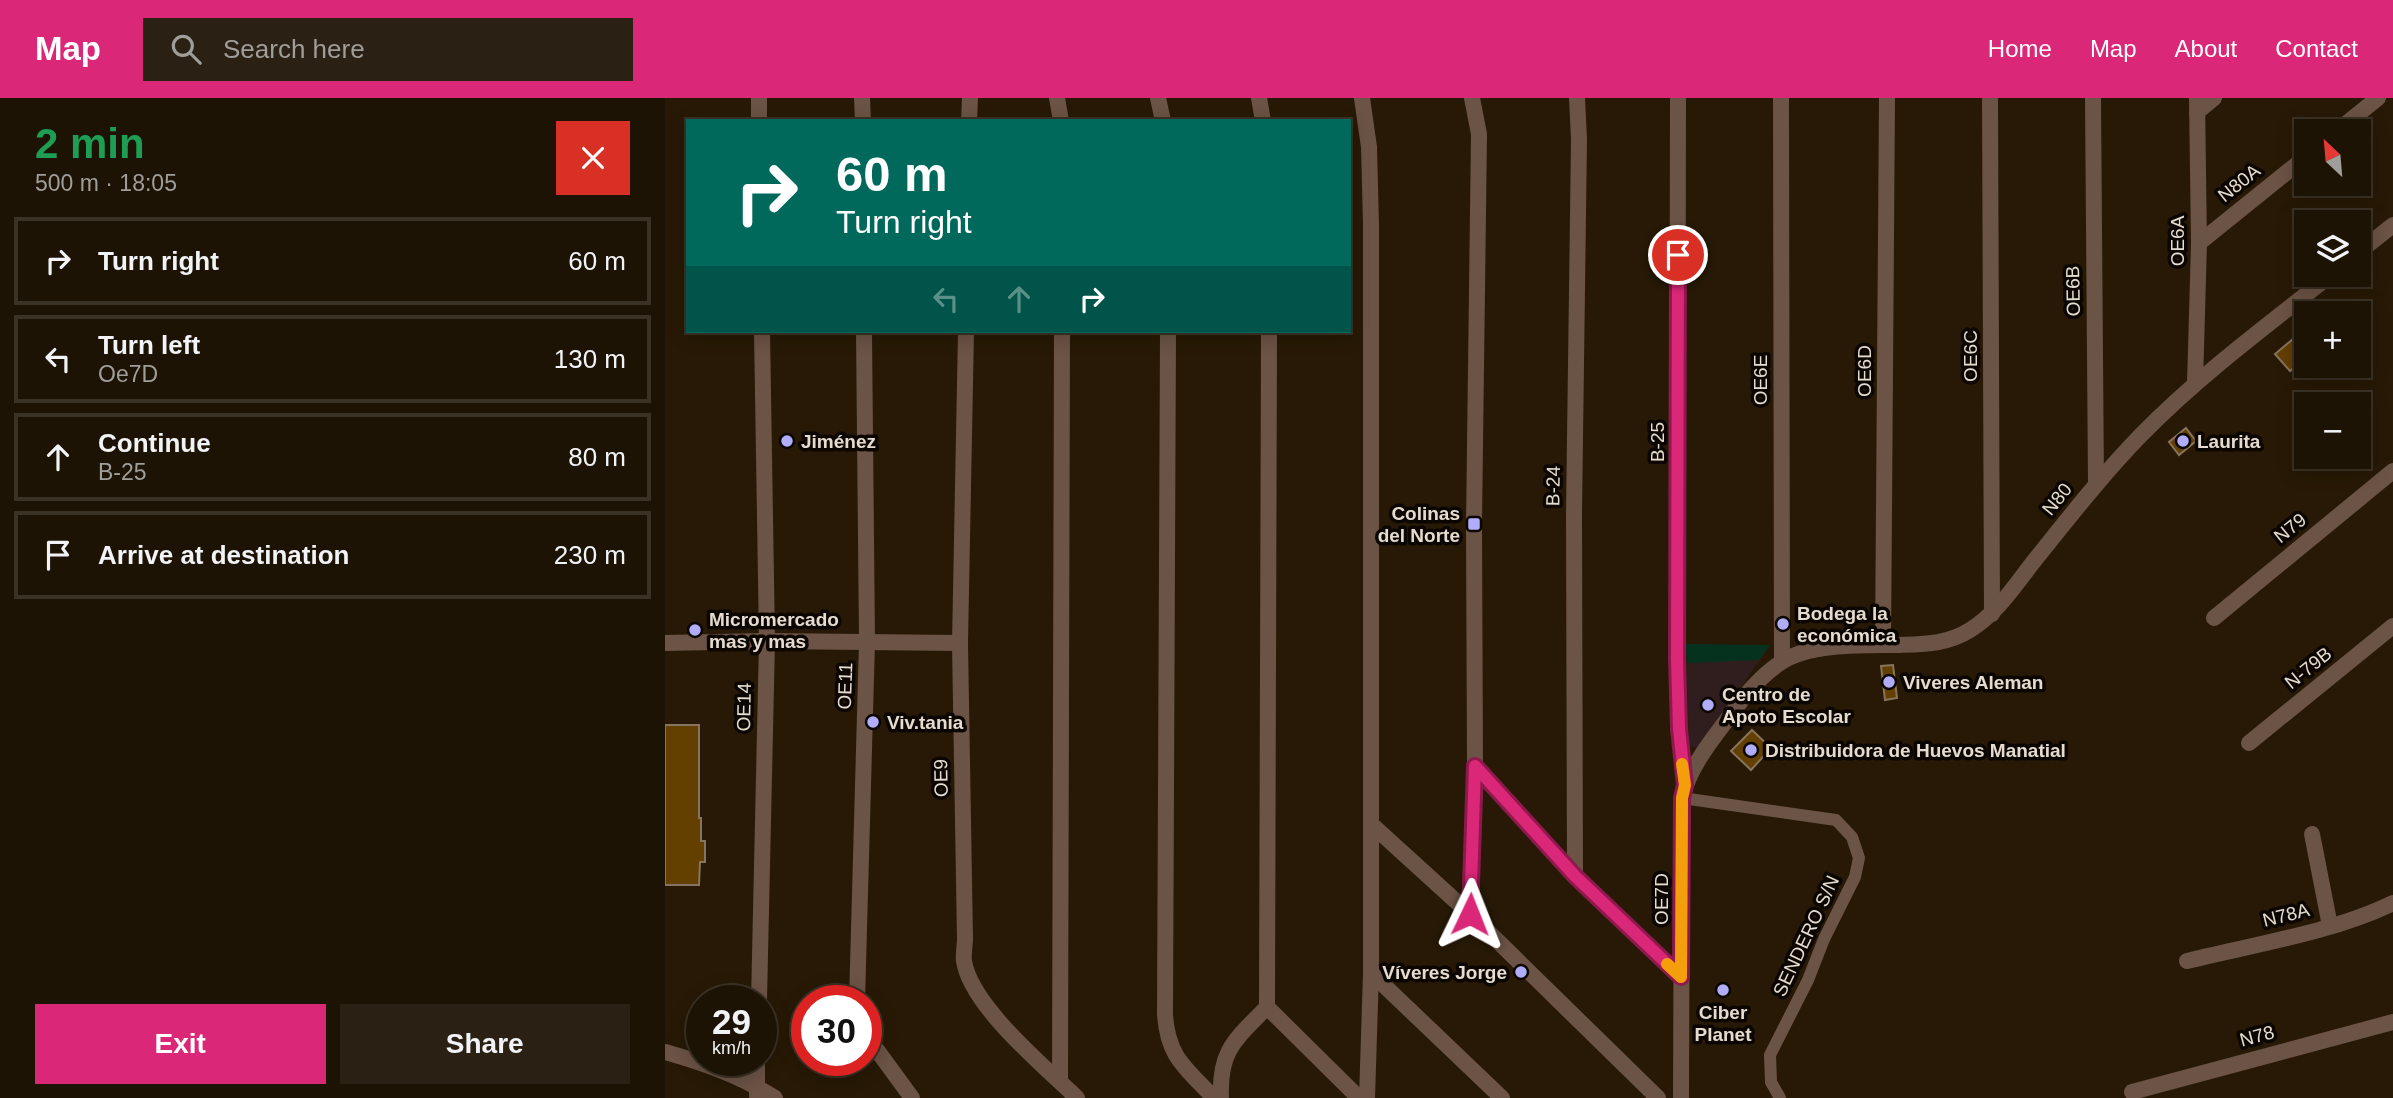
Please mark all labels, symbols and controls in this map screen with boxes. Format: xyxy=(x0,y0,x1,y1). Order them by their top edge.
search box xyxy=(143,18,633,81)
text: Map xyxy=(35,30,101,67)
icon: search xyxy=(167,30,205,68)
text: Search here xyxy=(223,34,365,64)
text: Home xyxy=(1988,35,2052,62)
text: Map xyxy=(2090,35,2137,62)
text: About xyxy=(2175,35,2237,62)
text: Contact xyxy=(2275,35,2358,62)
north arrow xyxy=(2294,119,2371,196)
map controls xyxy=(2294,119,2371,469)
text: 2 min xyxy=(35,120,145,167)
button: close xyxy=(556,121,630,195)
icon: right xyxy=(721,147,812,238)
text: 60 m xyxy=(836,147,948,201)
street label: N80A xyxy=(2214,160,2264,206)
text: 500 m · 18:05 xyxy=(35,170,177,196)
text: Turn right xyxy=(836,204,972,240)
button: layers xyxy=(2294,210,2371,287)
street label: OE6A xyxy=(2167,215,2188,266)
pin xyxy=(1648,225,1708,285)
icon: arrive xyxy=(1659,236,1697,274)
icon: right xyxy=(39,242,77,280)
text: Turn right xyxy=(98,246,219,276)
text: 60 m xyxy=(568,246,626,276)
street label: OE6B xyxy=(2062,265,2084,317)
icon: left xyxy=(927,280,965,318)
icon: ahead xyxy=(1000,280,1038,318)
icon: right xyxy=(1073,280,1111,318)
button: + xyxy=(2294,301,2371,378)
text: Turn left xyxy=(98,330,200,360)
street label: OE6C xyxy=(1960,330,1981,382)
icon: left xyxy=(39,340,77,378)
text: 130 m xyxy=(554,344,626,374)
street label: OE6D xyxy=(1854,345,1875,397)
street label: OE6E xyxy=(1750,355,1771,405)
text: Oe7D xyxy=(98,361,158,387)
button: − xyxy=(2294,392,2371,469)
street label: B-25 xyxy=(1647,422,1668,462)
text: Continue xyxy=(98,428,211,458)
place label: Jiménez xyxy=(801,431,876,452)
place label: Laurita xyxy=(2197,431,2261,452)
marker: Jiménez xyxy=(779,433,795,449)
marker: Laurita xyxy=(2175,433,2191,449)
icon: ahead xyxy=(39,438,77,476)
text: 80 m xyxy=(568,442,626,472)
text: B-25 xyxy=(98,459,147,485)
street label: B-24 xyxy=(1542,465,1564,506)
street label: N80 xyxy=(2038,479,2076,519)
place label: Colinas del Norte xyxy=(1378,503,1460,546)
street label: N79 xyxy=(2270,509,2310,547)
marker: Colinas del Norte xyxy=(1466,516,1482,532)
icon: arrive xyxy=(39,536,77,574)
text: Arrive at destination xyxy=(98,540,349,570)
text: 230 m xyxy=(554,540,626,570)
place label: Bodega la económica xyxy=(1797,603,1897,646)
place label: Micromercado mas y mas xyxy=(709,609,839,652)
marker: Bodega la económica xyxy=(1775,616,1791,632)
marker: Micromercado mas y mas xyxy=(687,622,703,638)
street label: N-79B xyxy=(2280,643,2336,693)
street label: OE11 xyxy=(834,662,856,710)
place label: Viveres Aleman xyxy=(1903,672,2043,693)
marker: Viveres Aleman xyxy=(1881,674,1897,690)
street label: OE14 xyxy=(733,682,755,731)
place label: Centro de Apoto Escolar xyxy=(1722,684,1851,727)
marker: Centro de Apoto Escolar xyxy=(1700,697,1716,713)
place label: Viv.tania xyxy=(887,712,964,733)
marker: Viv.tania xyxy=(865,714,881,730)
place label: Distribuidora de Huevos Manatial xyxy=(1765,740,2066,761)
marker: Distribuidora de Huevos Manatial xyxy=(1743,742,1759,758)
street label: OE9 xyxy=(930,759,952,797)
street label: SENDERO S/N xyxy=(1769,872,1843,1000)
street label: OE7D xyxy=(1651,873,1672,925)
position arrow xyxy=(1433,877,1507,951)
street label: N78A xyxy=(2260,899,2312,931)
place label: Víveres Jorge xyxy=(1382,962,1507,983)
marker: Víveres Jorge xyxy=(1513,964,1529,980)
marker: Ciber Planet xyxy=(1715,982,1731,998)
speed limit sign: 30 xyxy=(791,985,882,1076)
text: 29 xyxy=(712,1002,751,1041)
place label: Ciber Planet xyxy=(1694,1002,1752,1045)
button: Exit xyxy=(35,1004,326,1084)
button: Share xyxy=(340,1004,630,1084)
street label: N78 xyxy=(2237,1021,2277,1051)
text: km/h xyxy=(712,1038,751,1058)

